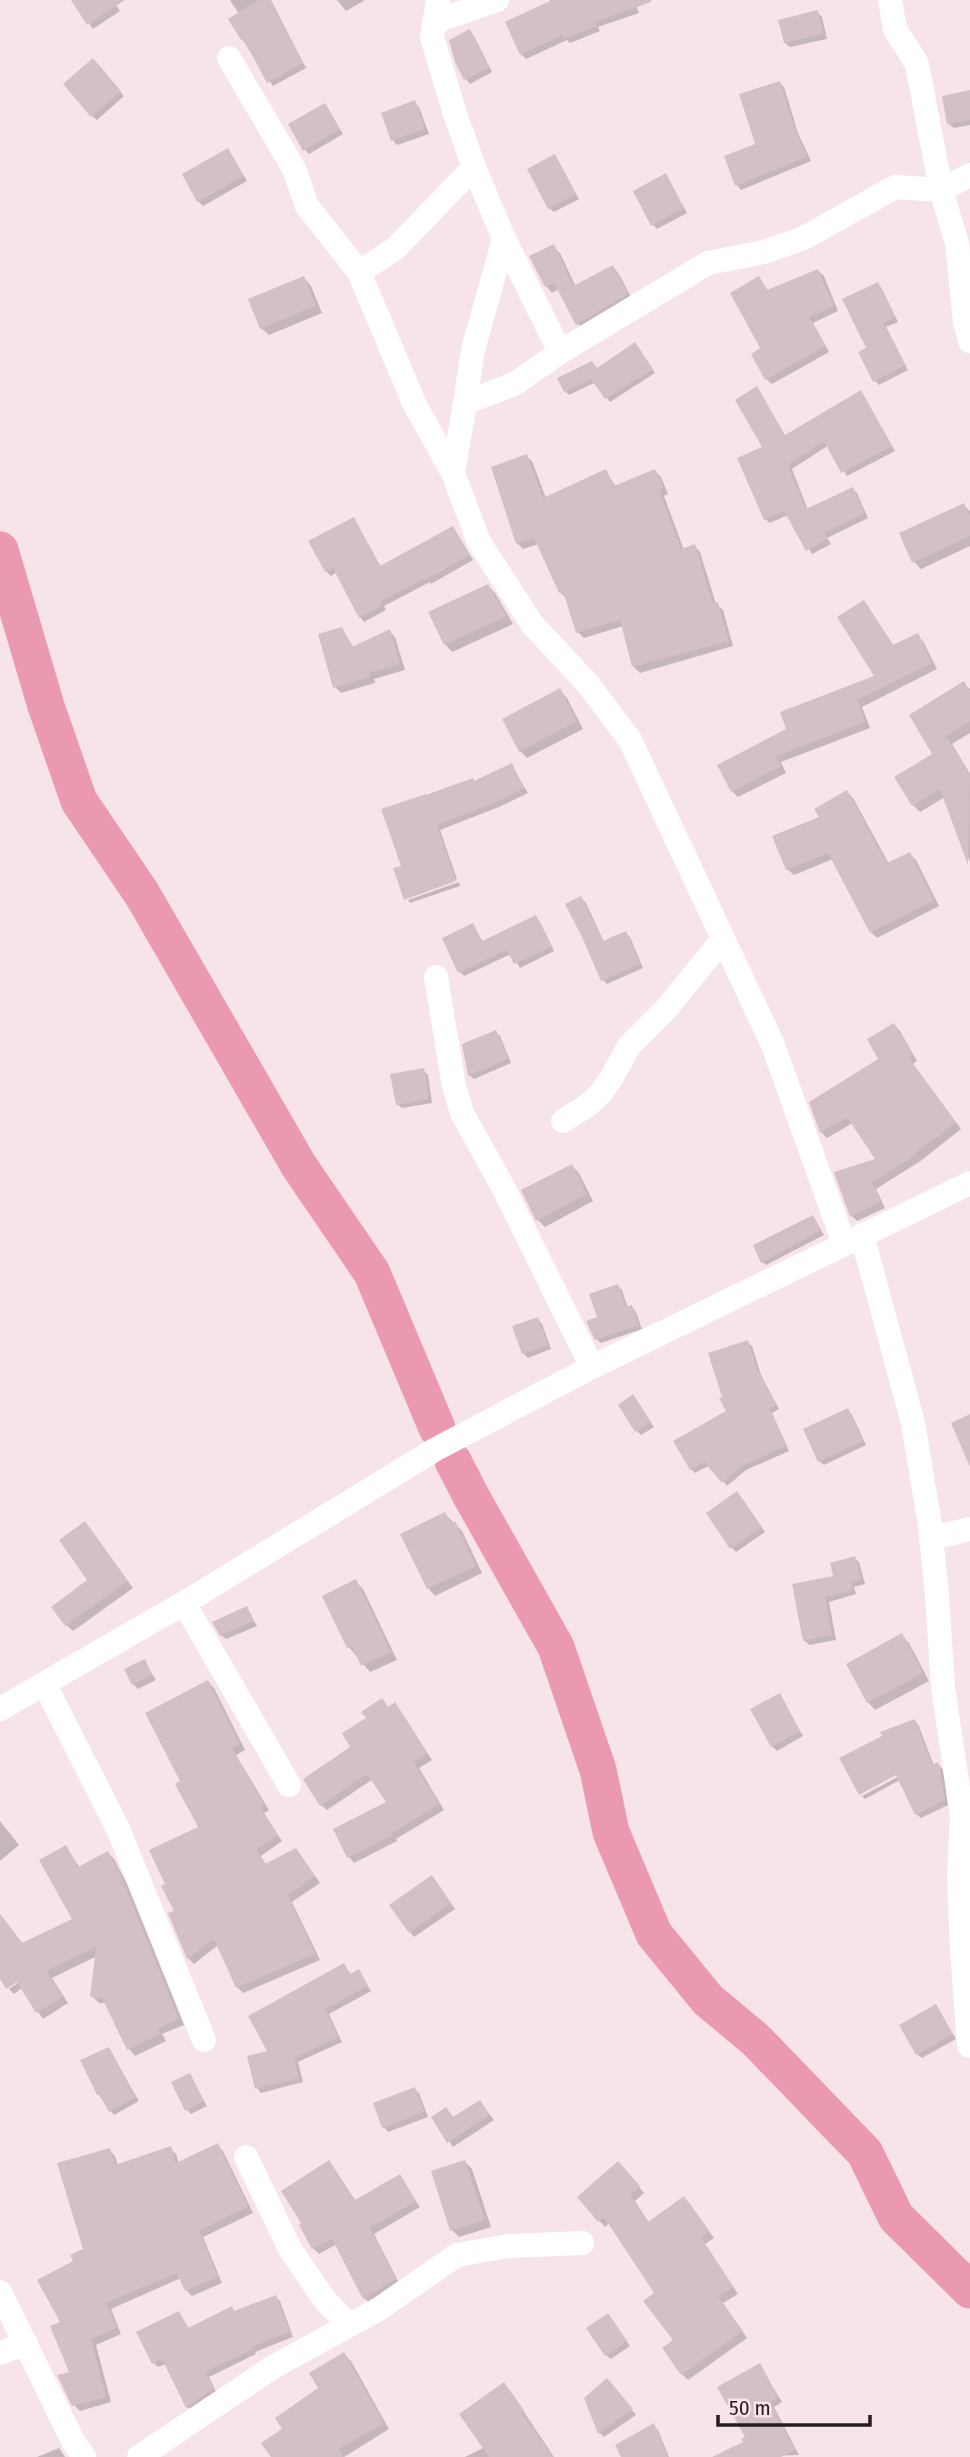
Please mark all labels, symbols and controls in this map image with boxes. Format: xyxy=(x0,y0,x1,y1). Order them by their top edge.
scale bar xyxy=(718,2384,870,2428)
text: 50 m xyxy=(729,2395,771,2421)

